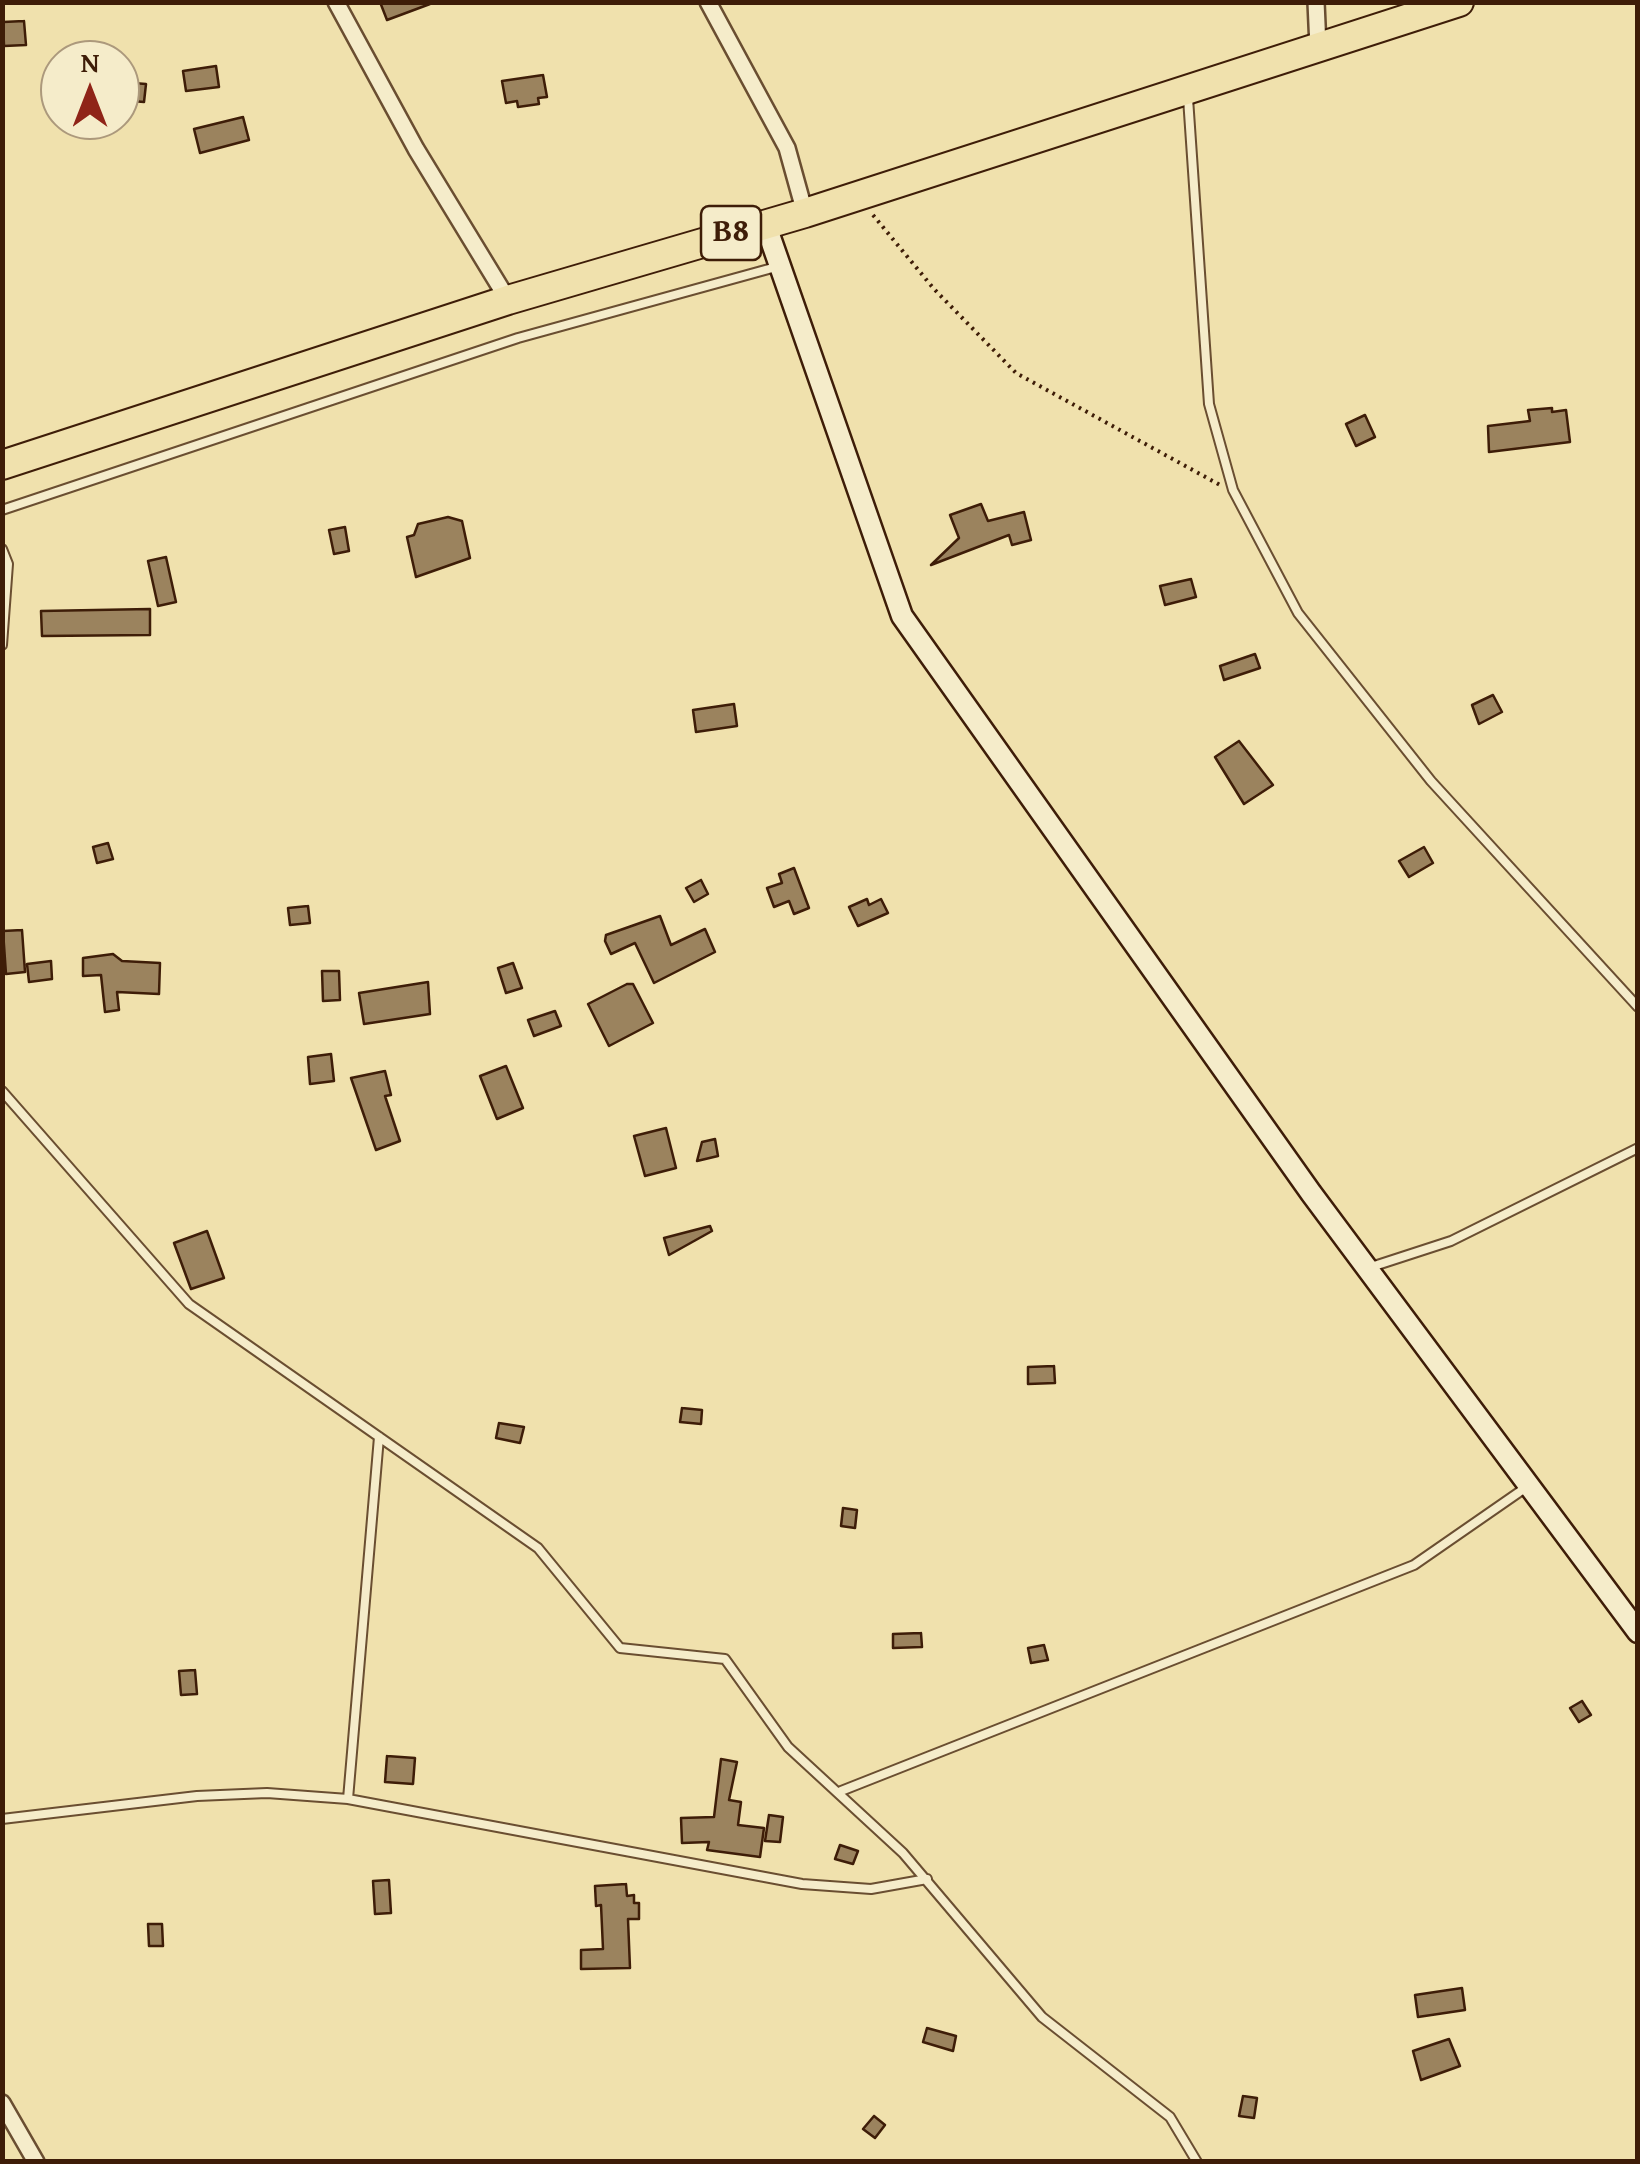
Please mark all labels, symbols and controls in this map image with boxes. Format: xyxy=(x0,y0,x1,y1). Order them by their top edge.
north arrow xyxy=(40,40,140,140)
text: N xyxy=(81,41,99,82)
road number: B8 xyxy=(701,206,761,260)

